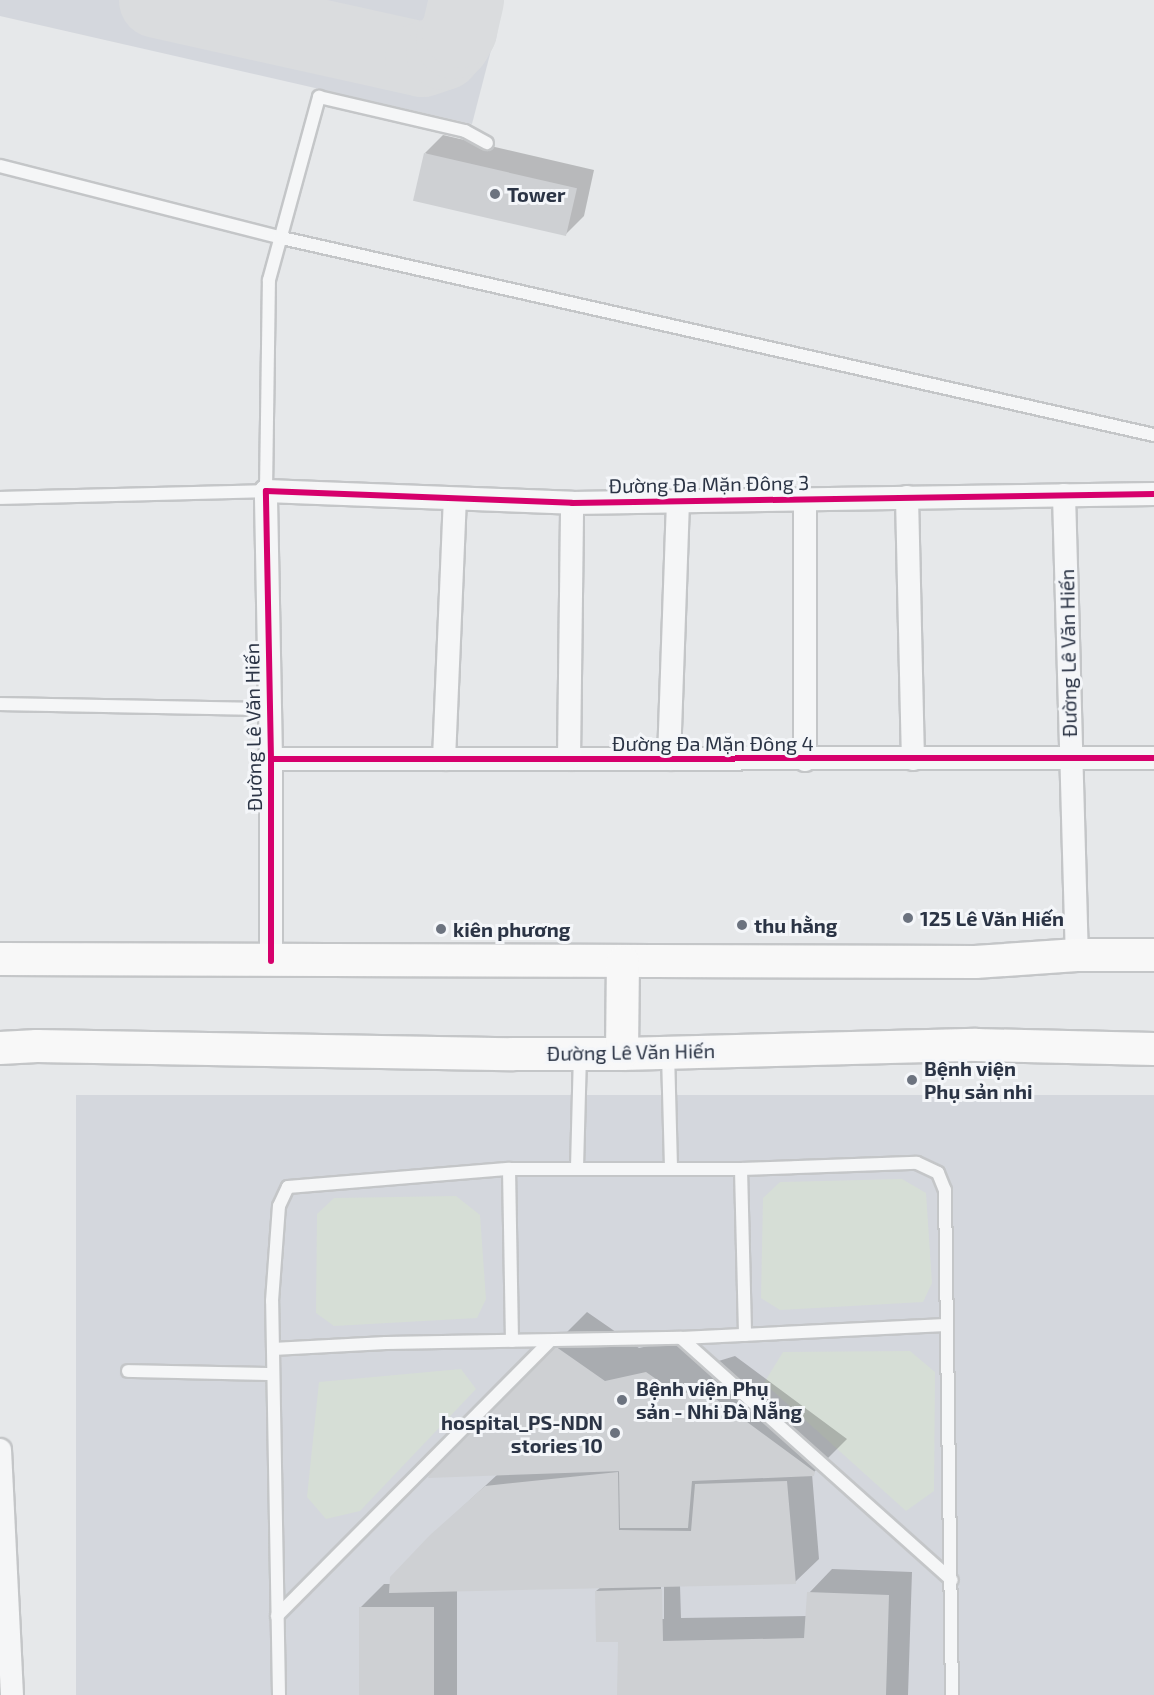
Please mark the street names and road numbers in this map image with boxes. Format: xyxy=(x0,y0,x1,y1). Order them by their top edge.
street label: Đường Đa Mặn Đông 3 xyxy=(608,470,810,498)
street label: Đường Lê Văn Hiến xyxy=(1055,568,1081,738)
street label: Đường Lê Văn Hiến xyxy=(240,642,266,812)
street label: Đường Đa Mặn Đông 4 xyxy=(612,731,814,755)
street label: Đường Lê Văn Hiến xyxy=(546,1039,716,1065)

